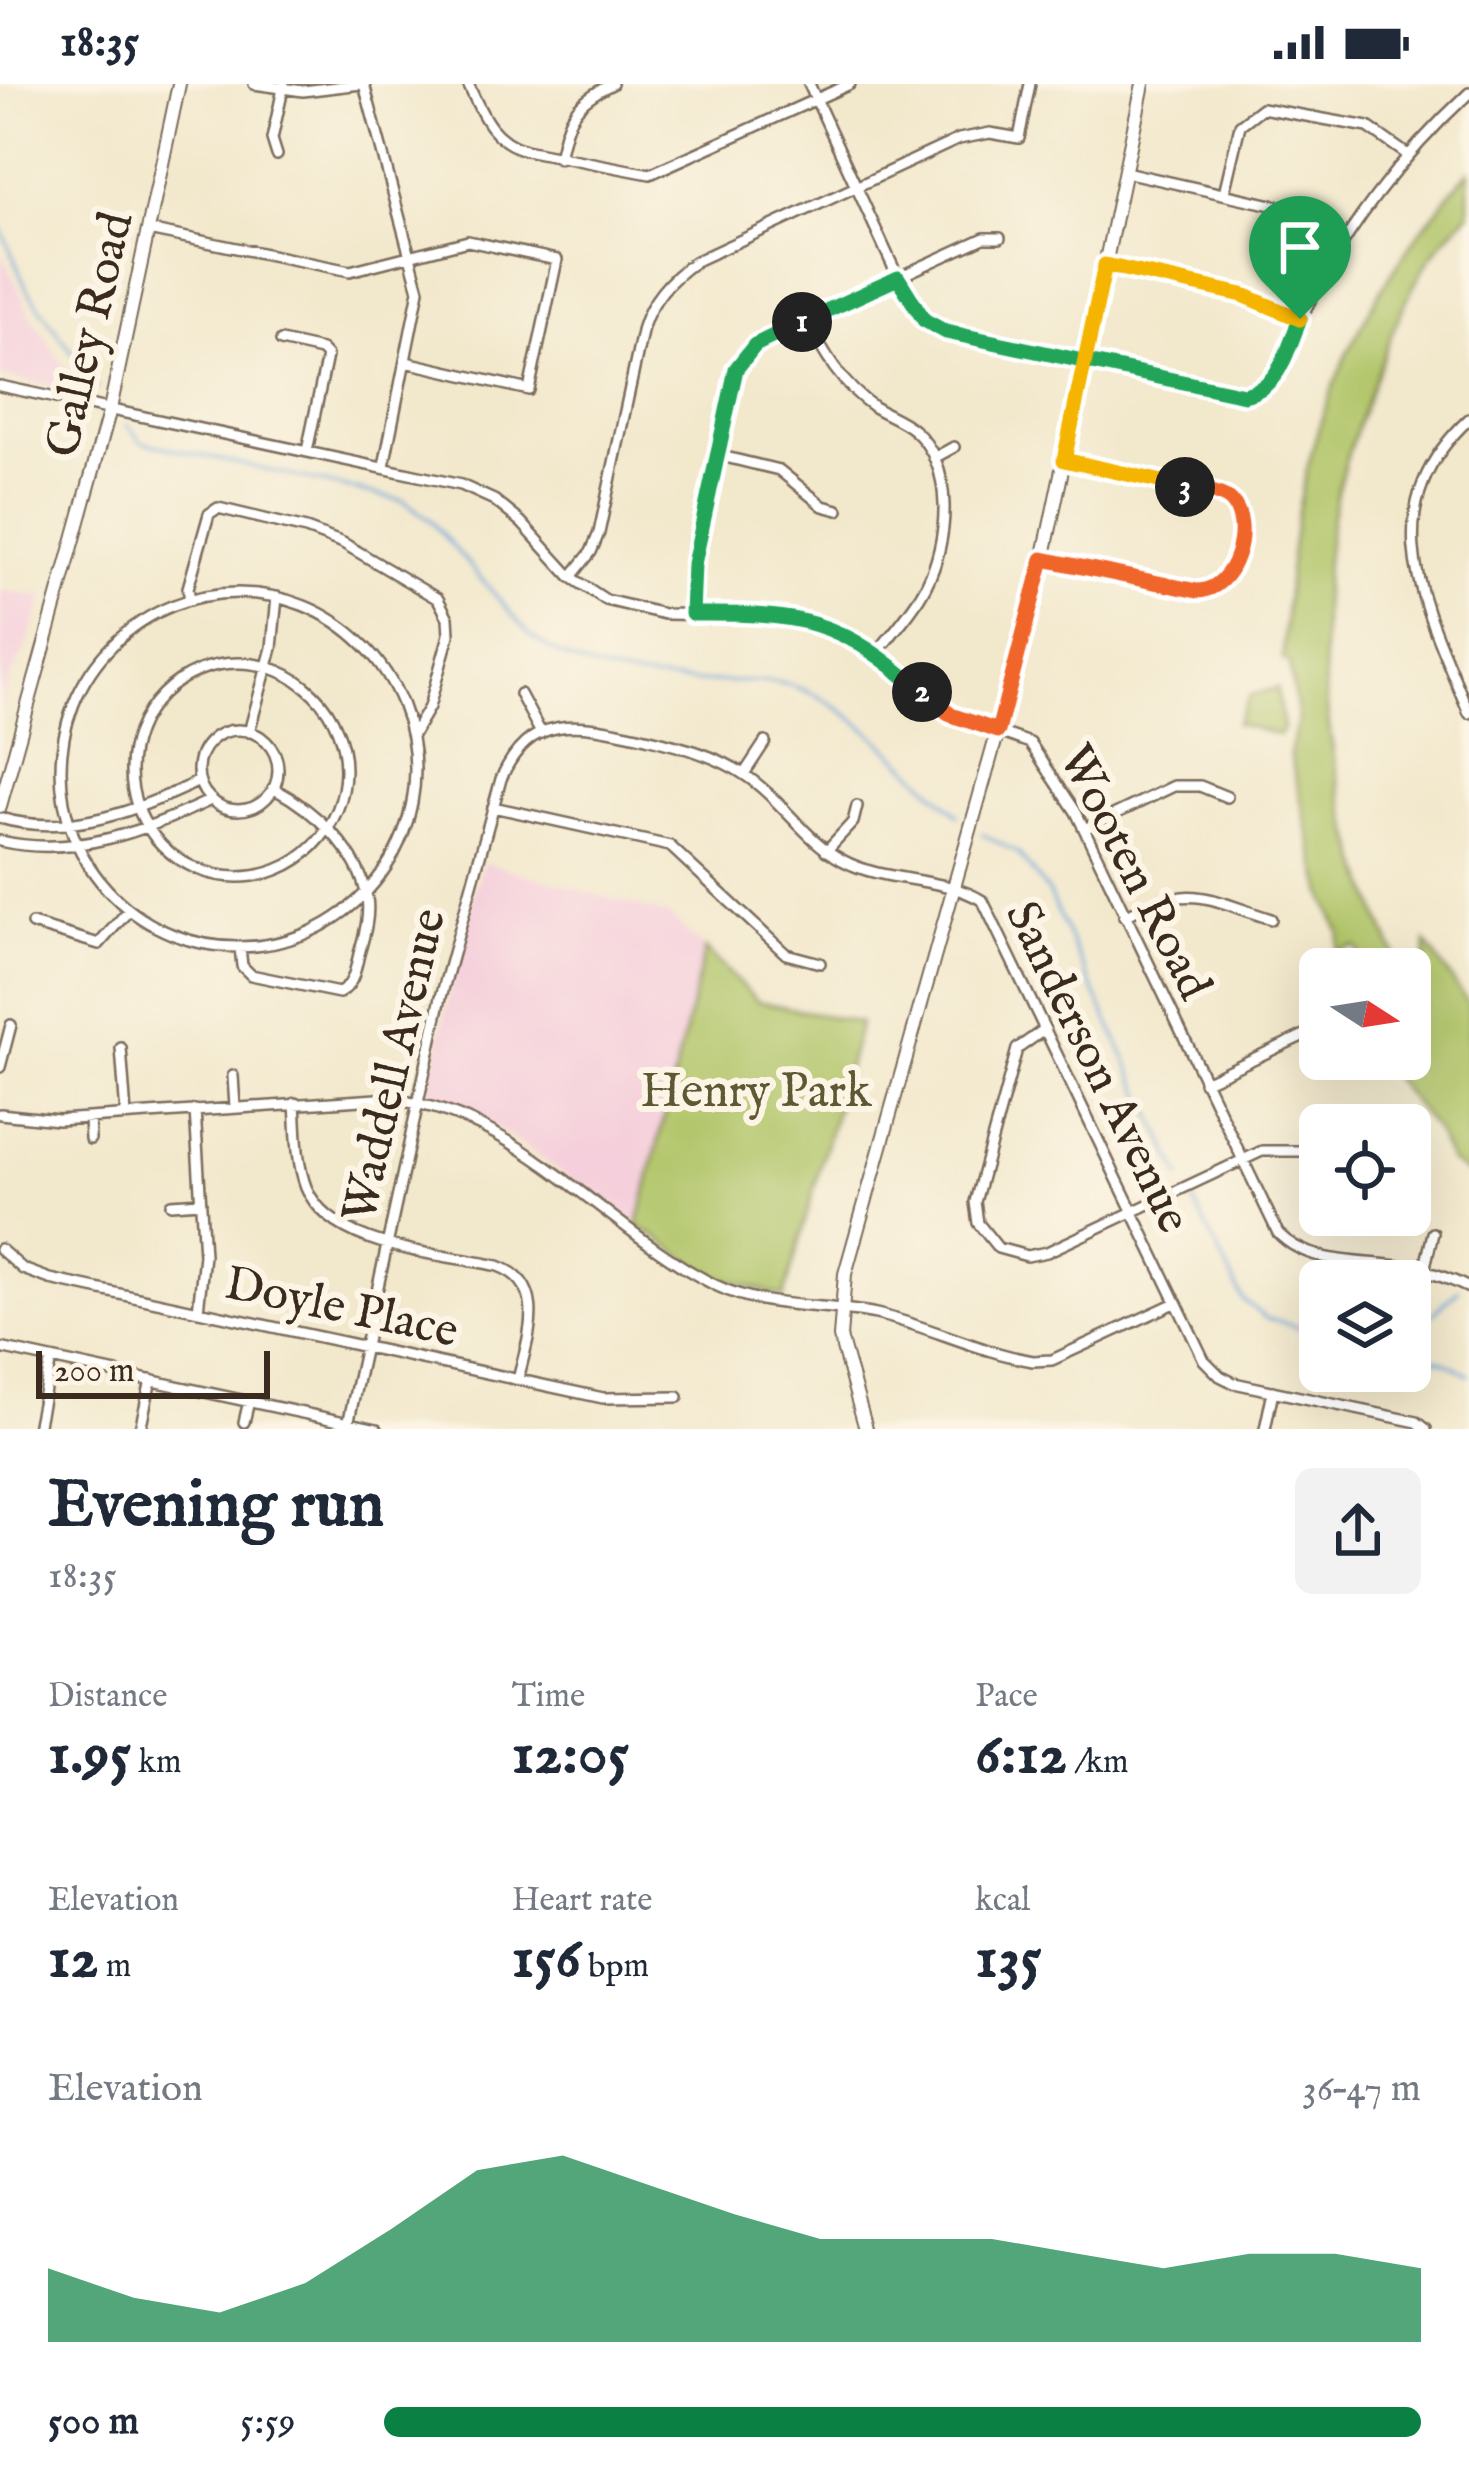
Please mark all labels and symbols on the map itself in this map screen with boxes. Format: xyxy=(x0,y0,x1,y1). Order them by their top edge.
pin xyxy=(1249,196,1351,319)
street label: Galley Road xyxy=(34,206,148,463)
pin: 1 xyxy=(772,292,832,352)
pin: 3 xyxy=(1155,457,1215,517)
pin: 2 xyxy=(892,662,952,722)
street label: Wooten Road xyxy=(1044,735,1223,1011)
street label: Sanderson Avenue xyxy=(990,892,1203,1243)
street label: Waddell Avenue xyxy=(331,903,461,1229)
north arrow xyxy=(1299,948,1431,1080)
park label: Henry Park xyxy=(640,1063,872,1123)
street label: Doyle Place xyxy=(219,1255,463,1363)
scale bar xyxy=(36,1345,270,1398)

